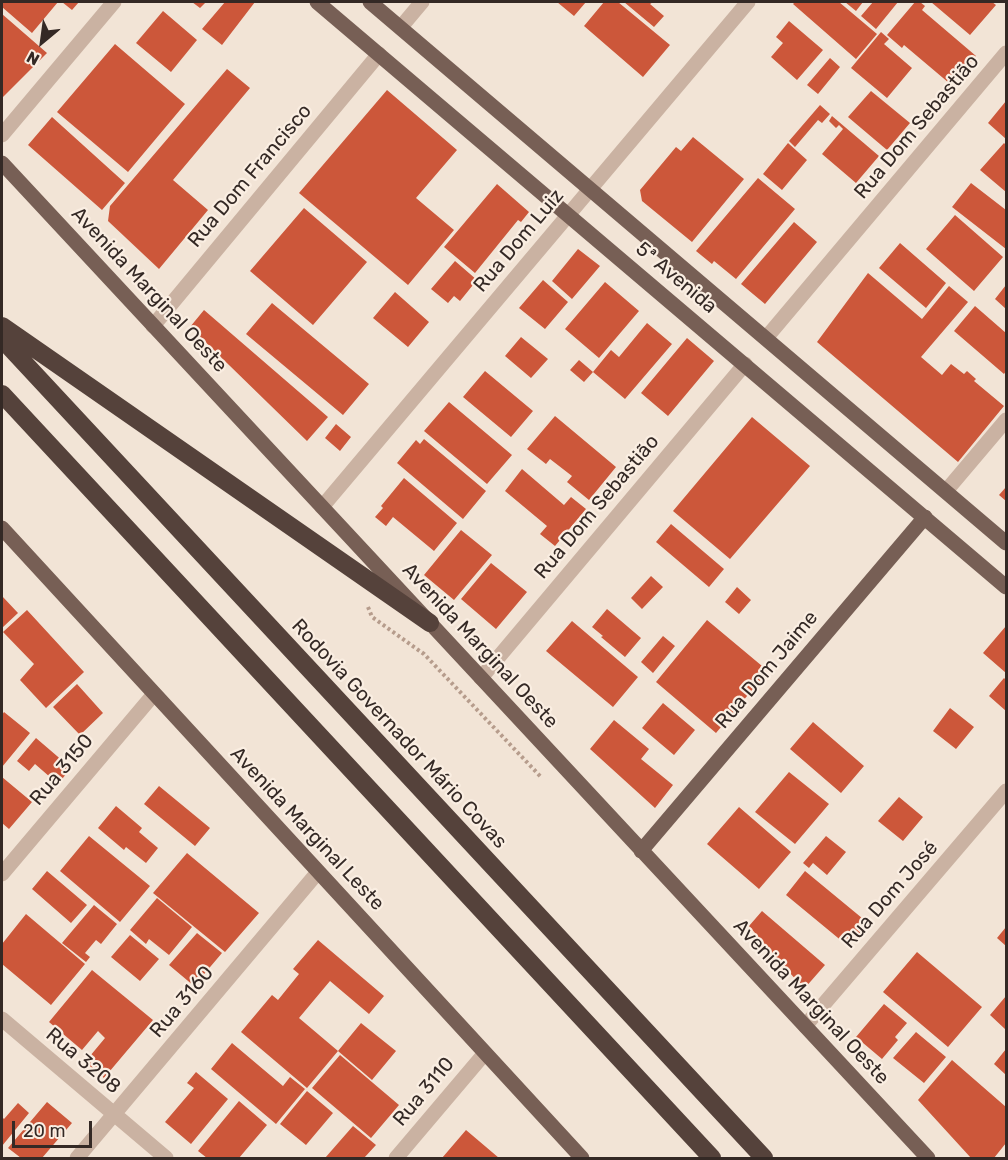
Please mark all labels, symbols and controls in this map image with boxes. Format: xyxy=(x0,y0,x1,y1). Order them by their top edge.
north arrow xyxy=(12,12,72,72)
text: N xyxy=(23,47,43,69)
street label: Rua Dom Sebastião xyxy=(850,50,984,204)
street label: Rua Dom Francisco xyxy=(183,99,317,253)
street label: Rua Dom Luiz xyxy=(469,185,569,297)
street label: Avenida Marginal Oeste xyxy=(66,202,232,378)
street label: 5ª Avenida xyxy=(631,237,721,319)
street label: Rua Dom Sebastião xyxy=(530,430,664,584)
street label: Avenida Marginal Oeste xyxy=(397,558,563,734)
street label: Rua Dom Jaime xyxy=(711,606,823,734)
street label: Rodovia Governador Mário Covas xyxy=(286,614,512,854)
street label: Rua 3150 xyxy=(25,729,99,811)
street label: Avenida Marginal Leste xyxy=(225,742,389,916)
street label: Rua Dom José xyxy=(837,836,943,954)
street label: Avenida Marginal Oeste xyxy=(728,914,894,1090)
street label: Rua 3160 xyxy=(145,961,219,1043)
street label: Rua 3208 xyxy=(41,1023,125,1099)
street label: Rua 3110 xyxy=(388,1053,460,1131)
scale bar xyxy=(15,1109,94,1147)
text: 20 m xyxy=(23,1120,65,1142)

